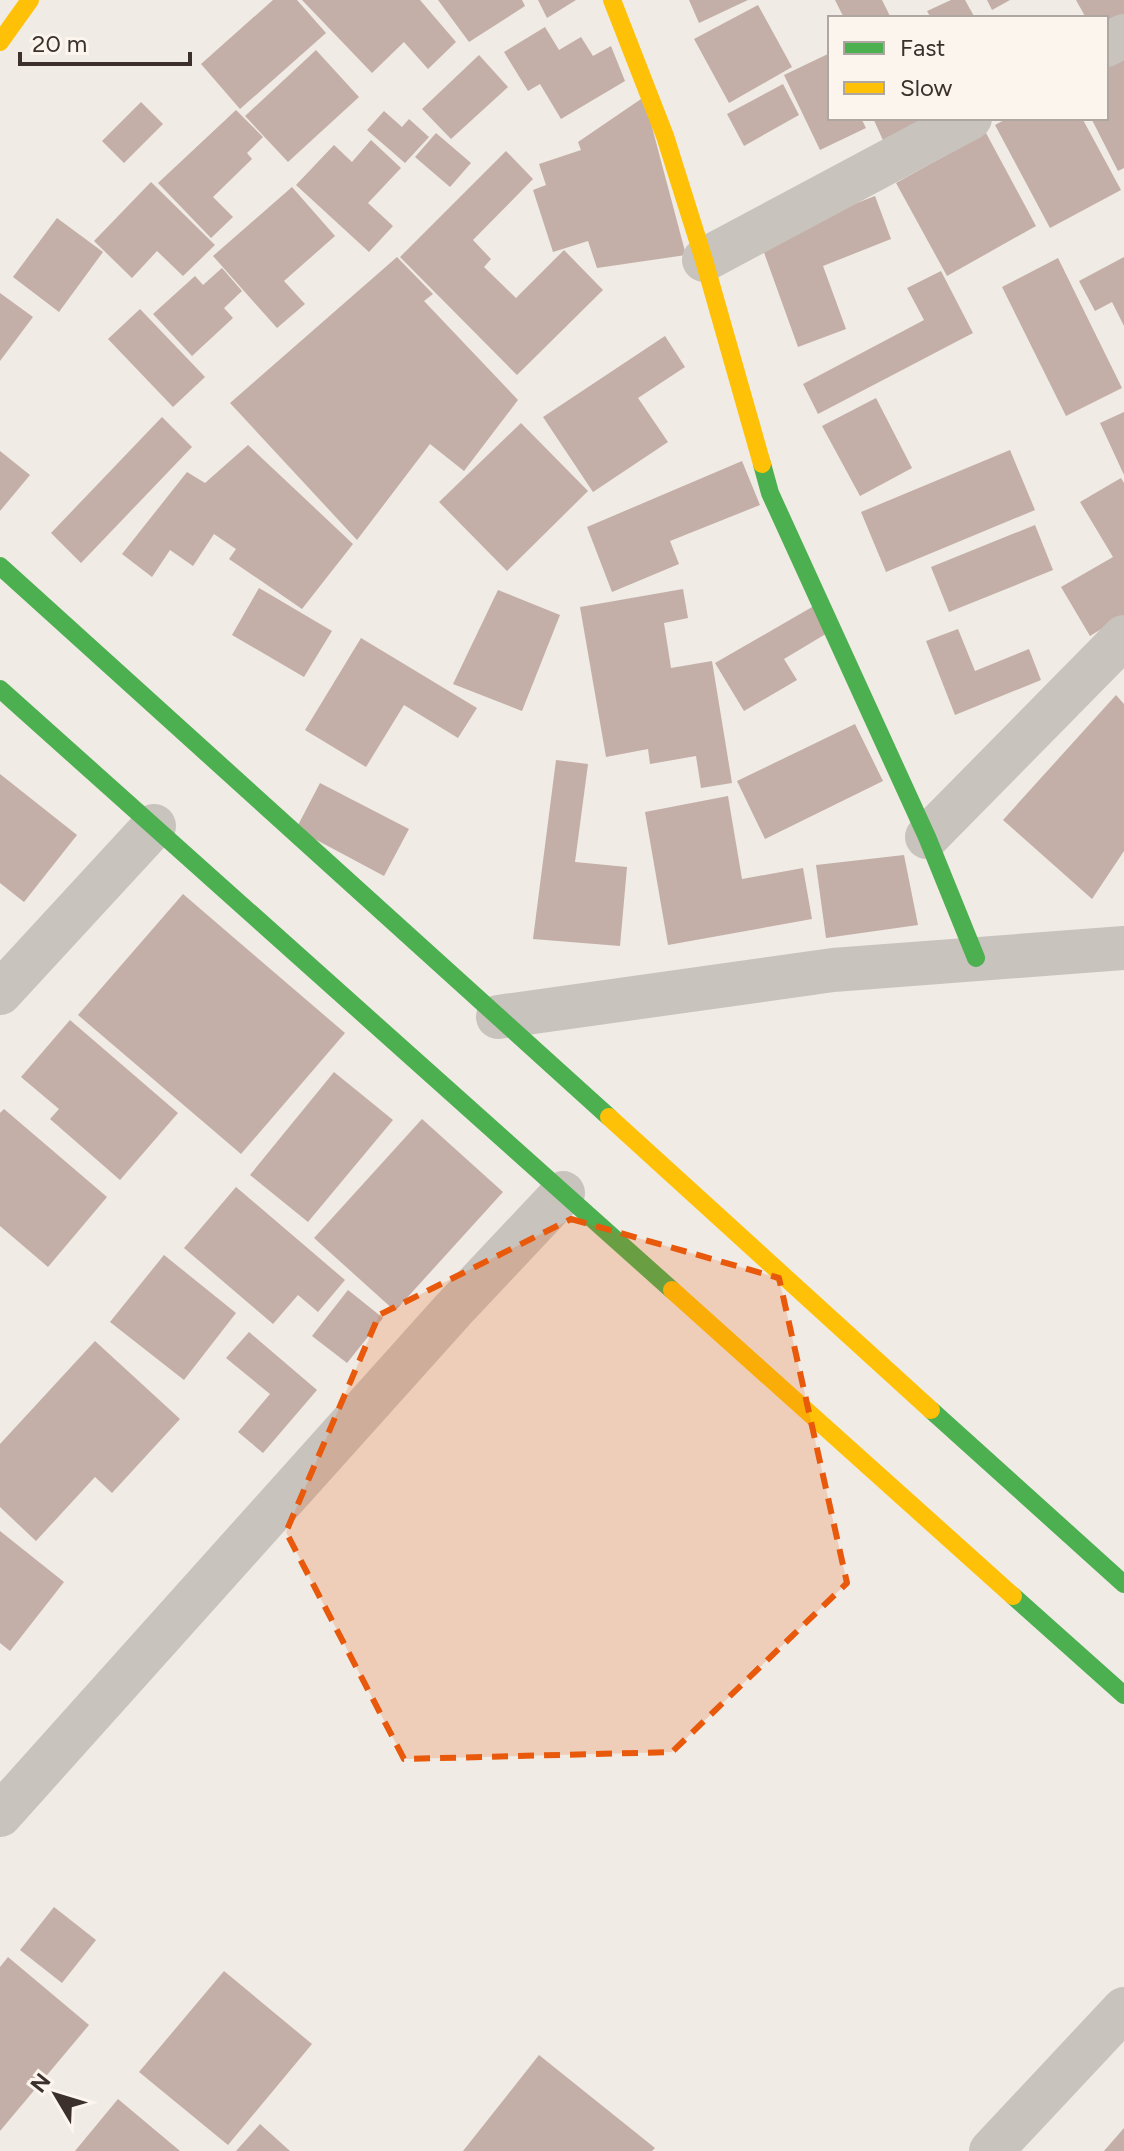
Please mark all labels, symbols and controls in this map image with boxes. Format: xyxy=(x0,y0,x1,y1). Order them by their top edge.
scale bar xyxy=(20,16,190,66)
legend xyxy=(828,16,1108,120)
text: 20 m xyxy=(32,29,87,58)
text: Fast xyxy=(900,33,945,62)
text: Slow xyxy=(900,73,953,102)
north arrow xyxy=(16,2055,96,2135)
text: N xyxy=(25,2068,57,2098)

